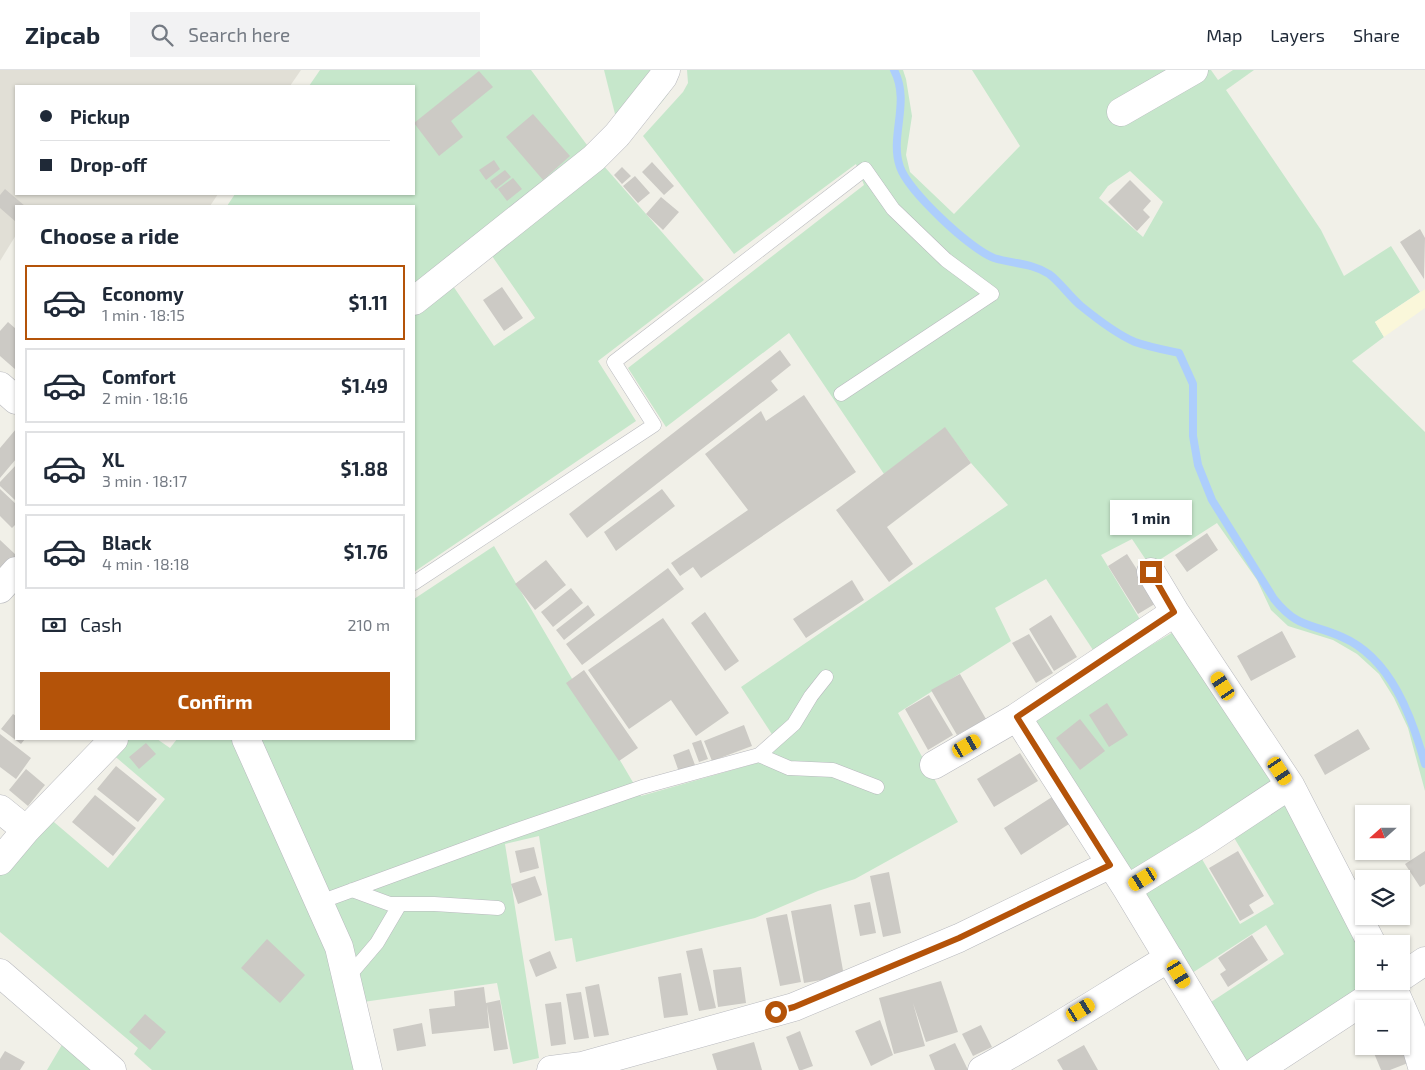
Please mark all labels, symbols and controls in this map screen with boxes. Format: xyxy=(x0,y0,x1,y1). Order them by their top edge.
search box xyxy=(130,12,480,57)
text: Zipcab xyxy=(25,20,100,49)
icon: search xyxy=(148,21,176,49)
text: Search here xyxy=(188,23,290,46)
text: Map xyxy=(1206,24,1242,46)
text: Layers xyxy=(1270,24,1325,46)
text: Share xyxy=(1353,24,1400,46)
text: Pickup xyxy=(70,105,130,128)
text: Drop-off xyxy=(70,153,147,176)
text: Choose a ride xyxy=(40,222,179,248)
icon: car xyxy=(42,280,87,325)
text: Economy xyxy=(102,282,184,305)
text: $1.11 xyxy=(349,291,388,314)
text: 1 min · 18:15 xyxy=(102,305,185,324)
icon: car xyxy=(42,363,87,408)
text: Comfort xyxy=(102,365,176,388)
text: $1.49 xyxy=(341,374,388,397)
text: 2 min · 18:16 xyxy=(102,388,188,407)
icon: car xyxy=(42,446,87,491)
text: XL xyxy=(102,448,124,471)
text: $1.88 xyxy=(340,457,388,480)
text: 3 min · 18:17 xyxy=(102,471,187,490)
callout: 1 min xyxy=(1110,500,1192,534)
text: 1 min xyxy=(1132,508,1170,527)
icon: car xyxy=(42,529,87,574)
text: Black xyxy=(102,531,152,554)
text: $1.76 xyxy=(344,540,388,563)
text: 4 min · 18:18 xyxy=(102,554,190,573)
route end xyxy=(1140,561,1162,583)
icon: cash xyxy=(40,611,68,639)
text: Cash xyxy=(80,613,122,636)
text: 210 m xyxy=(347,615,390,634)
car xyxy=(1208,669,1237,703)
button: Confirm xyxy=(40,672,390,730)
car xyxy=(950,732,983,760)
car xyxy=(1265,754,1294,788)
north arrow xyxy=(1355,805,1410,860)
map controls xyxy=(1355,805,1410,1055)
car xyxy=(1126,865,1159,893)
button: layers xyxy=(1355,870,1410,925)
button: + xyxy=(1355,935,1410,990)
car xyxy=(1164,957,1193,991)
car xyxy=(1064,996,1097,1024)
button: − xyxy=(1355,1000,1410,1055)
route start xyxy=(765,1001,787,1023)

